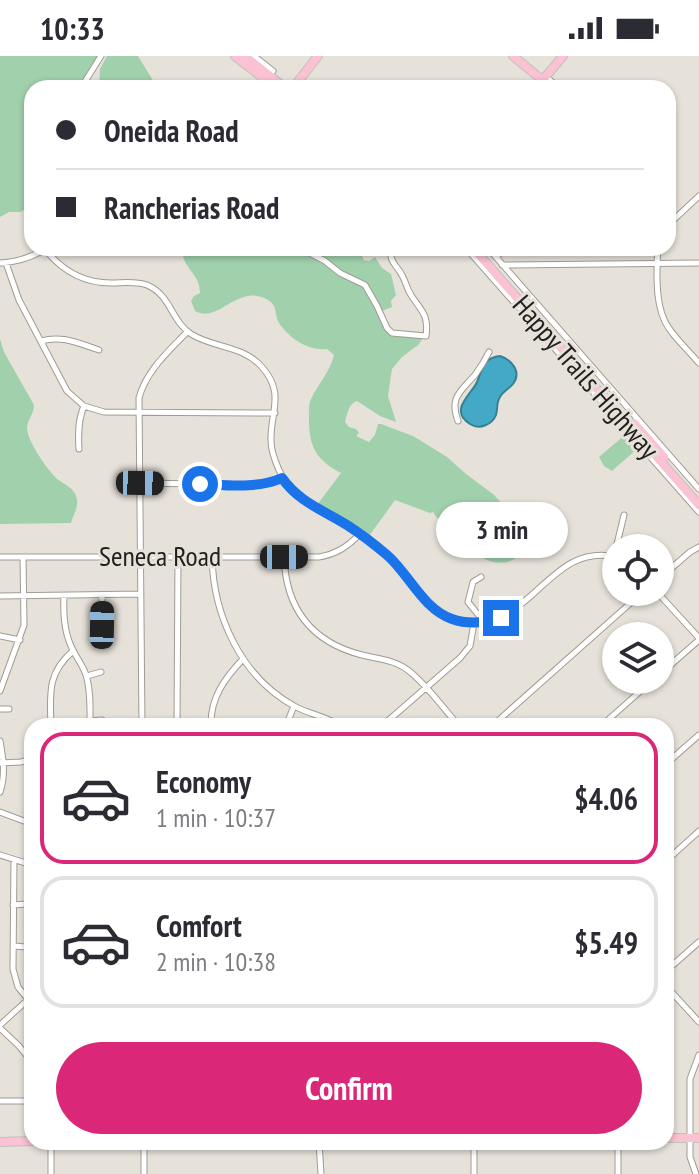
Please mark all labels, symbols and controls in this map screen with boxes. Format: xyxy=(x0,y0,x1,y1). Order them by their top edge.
text: 10:33 xyxy=(40,9,105,48)
text: Oneida Road xyxy=(104,111,239,150)
text: Rancherias Road xyxy=(104,188,279,227)
street label: Happy Trails Highway xyxy=(505,287,668,467)
route start xyxy=(182,466,218,502)
car xyxy=(116,471,164,495)
callout: 3 min xyxy=(435,502,567,558)
text: 3 min xyxy=(476,513,528,546)
map controls xyxy=(602,534,674,694)
button: locate xyxy=(602,534,674,606)
street label: Seneca Road xyxy=(99,537,221,574)
car xyxy=(260,545,308,569)
route end xyxy=(483,600,519,636)
car xyxy=(90,601,114,649)
button: layers xyxy=(602,622,674,694)
icon: car xyxy=(60,762,132,834)
text: Economy xyxy=(156,762,251,801)
text: $4.06 xyxy=(574,779,638,818)
text: 1 min · 10:37 xyxy=(156,801,276,834)
icon: car xyxy=(60,906,132,978)
text: Comfort xyxy=(156,906,242,945)
text: $5.49 xyxy=(574,923,638,962)
text: 2 min · 10:38 xyxy=(156,945,276,978)
button: Confirm xyxy=(56,1042,642,1134)

